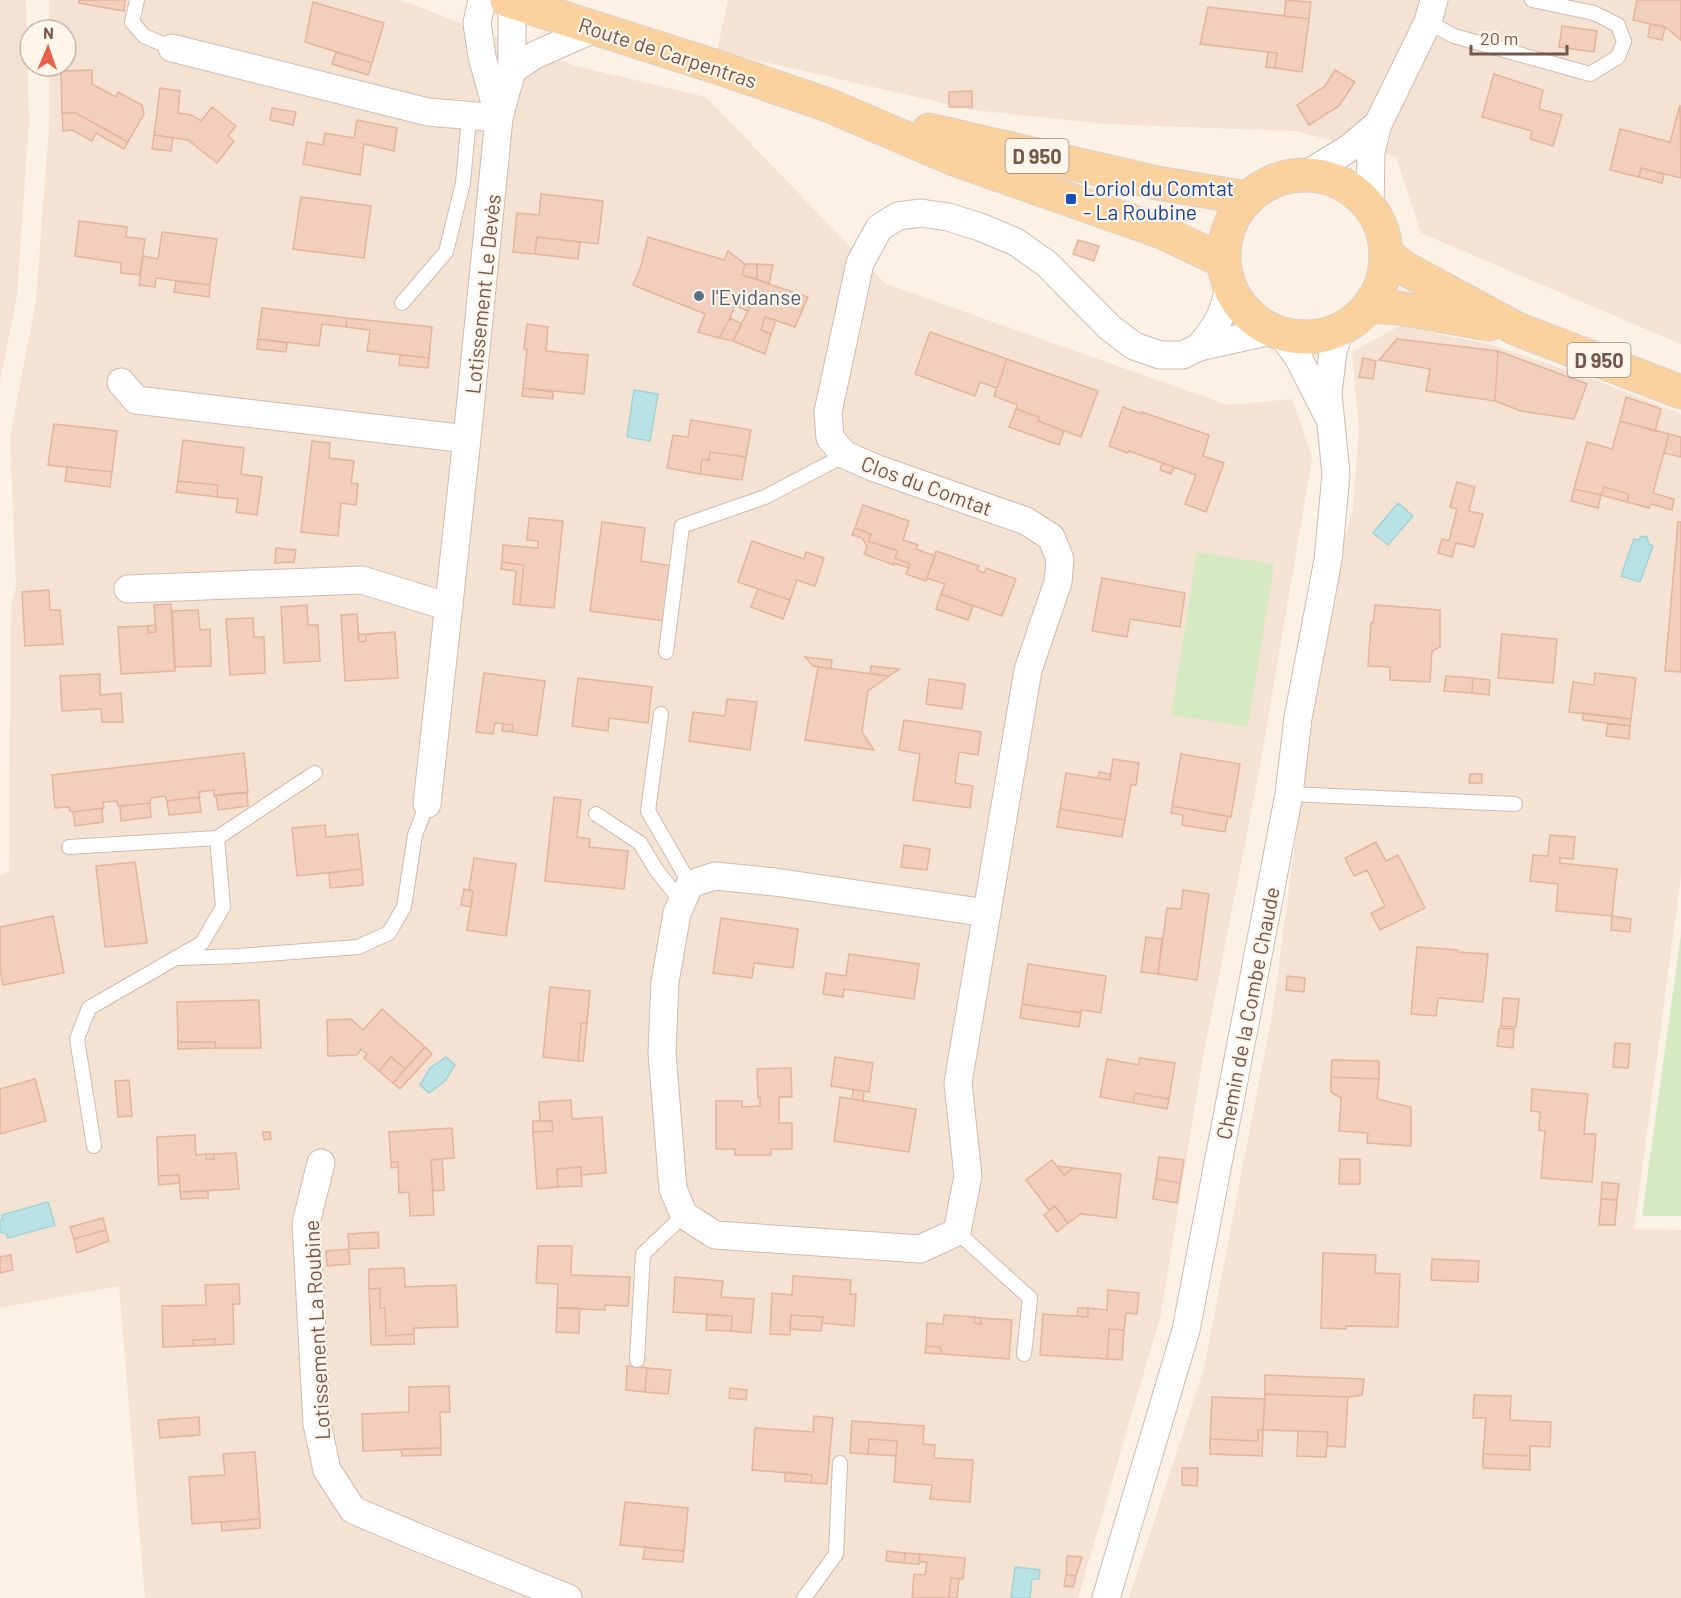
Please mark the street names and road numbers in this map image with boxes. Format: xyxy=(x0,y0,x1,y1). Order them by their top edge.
street label: Route de Carpentras xyxy=(576,11,760,93)
road number: D 950 xyxy=(1006,139,1068,173)
street label: Lotissement Le Devès xyxy=(459,193,505,395)
road number: D 950 xyxy=(1568,343,1630,377)
street label: Clos du Comtat xyxy=(858,450,996,520)
street label: Chemin de la Combe Chaude xyxy=(1210,885,1284,1141)
street label: Lotissement La Roubine xyxy=(298,1219,334,1441)

